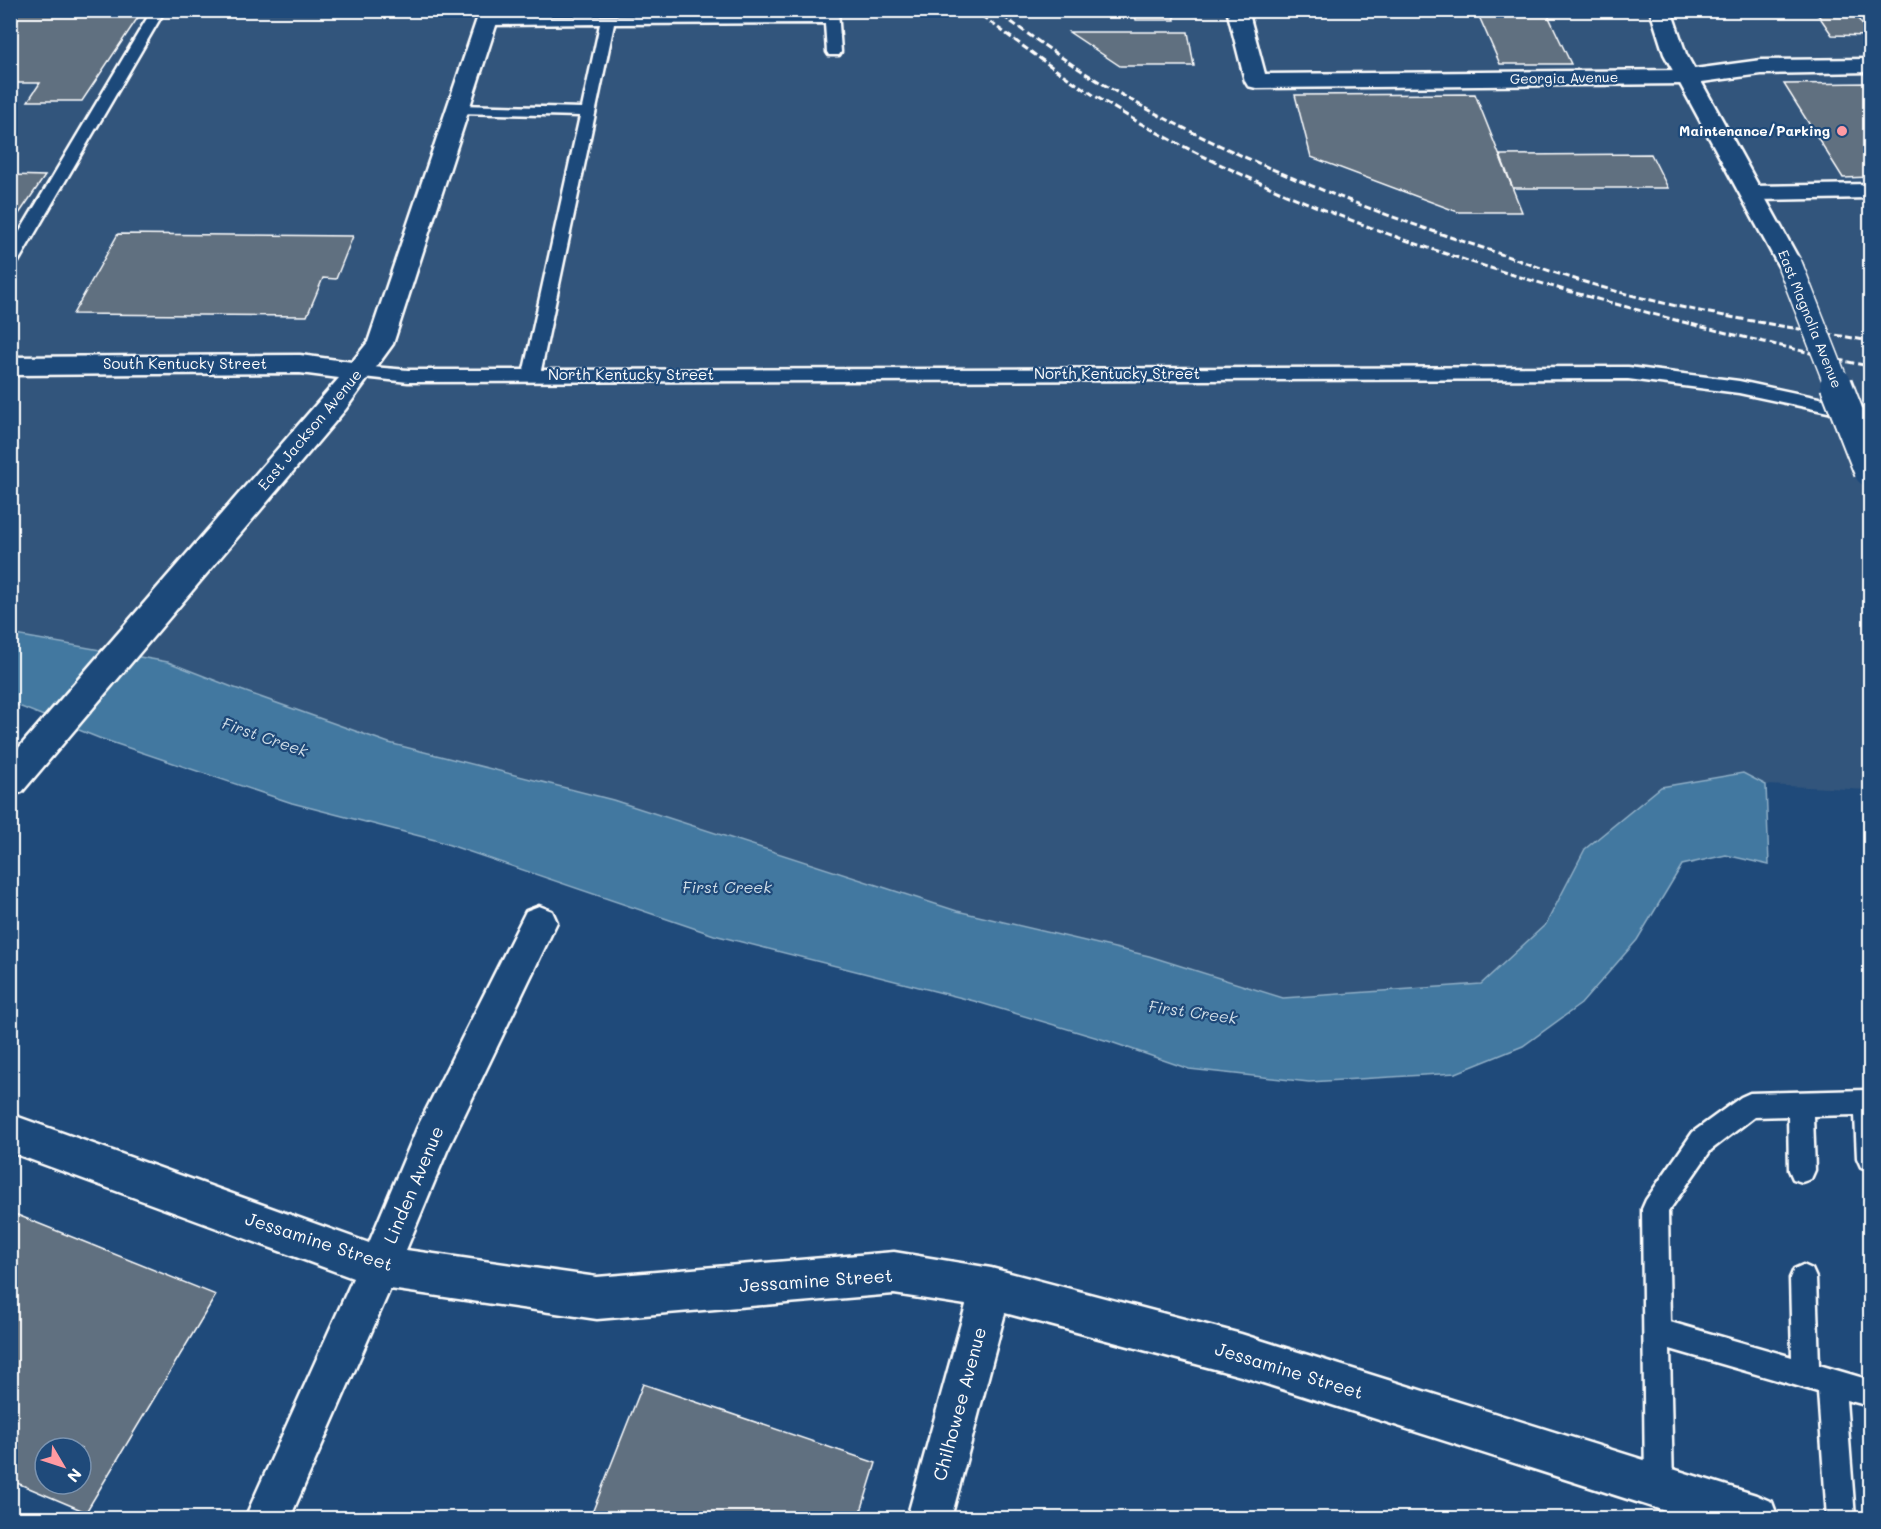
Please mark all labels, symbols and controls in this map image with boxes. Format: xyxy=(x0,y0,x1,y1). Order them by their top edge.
street label: Georgia Avenue xyxy=(1510,67,1618,88)
place label: Maintenance/Parking xyxy=(1679,121,1830,140)
marker: Maintenance/Parking xyxy=(1835,124,1849,138)
street label: East Magnolia Avenue xyxy=(1774,247,1847,391)
street label: South Kentucky Street xyxy=(103,353,267,373)
street label: North Kentucky Street xyxy=(1034,363,1200,383)
street label: North Kentucky Street xyxy=(548,364,714,384)
street label: East Jackson Avenue xyxy=(253,365,366,494)
water label: First Creek xyxy=(219,712,311,761)
water label: First Creek xyxy=(682,876,772,897)
water label: First Creek xyxy=(1147,995,1239,1028)
street label: Linden Avenue xyxy=(378,1122,449,1247)
street label: Jessamine Street xyxy=(242,1206,396,1276)
street label: Jessamine Street xyxy=(738,1263,893,1297)
street label: Chilhowee Avenue xyxy=(927,1324,991,1483)
street label: Jessamine Street xyxy=(1212,1336,1366,1404)
north arrow xyxy=(33,1436,93,1496)
text: N xyxy=(63,1464,87,1487)

